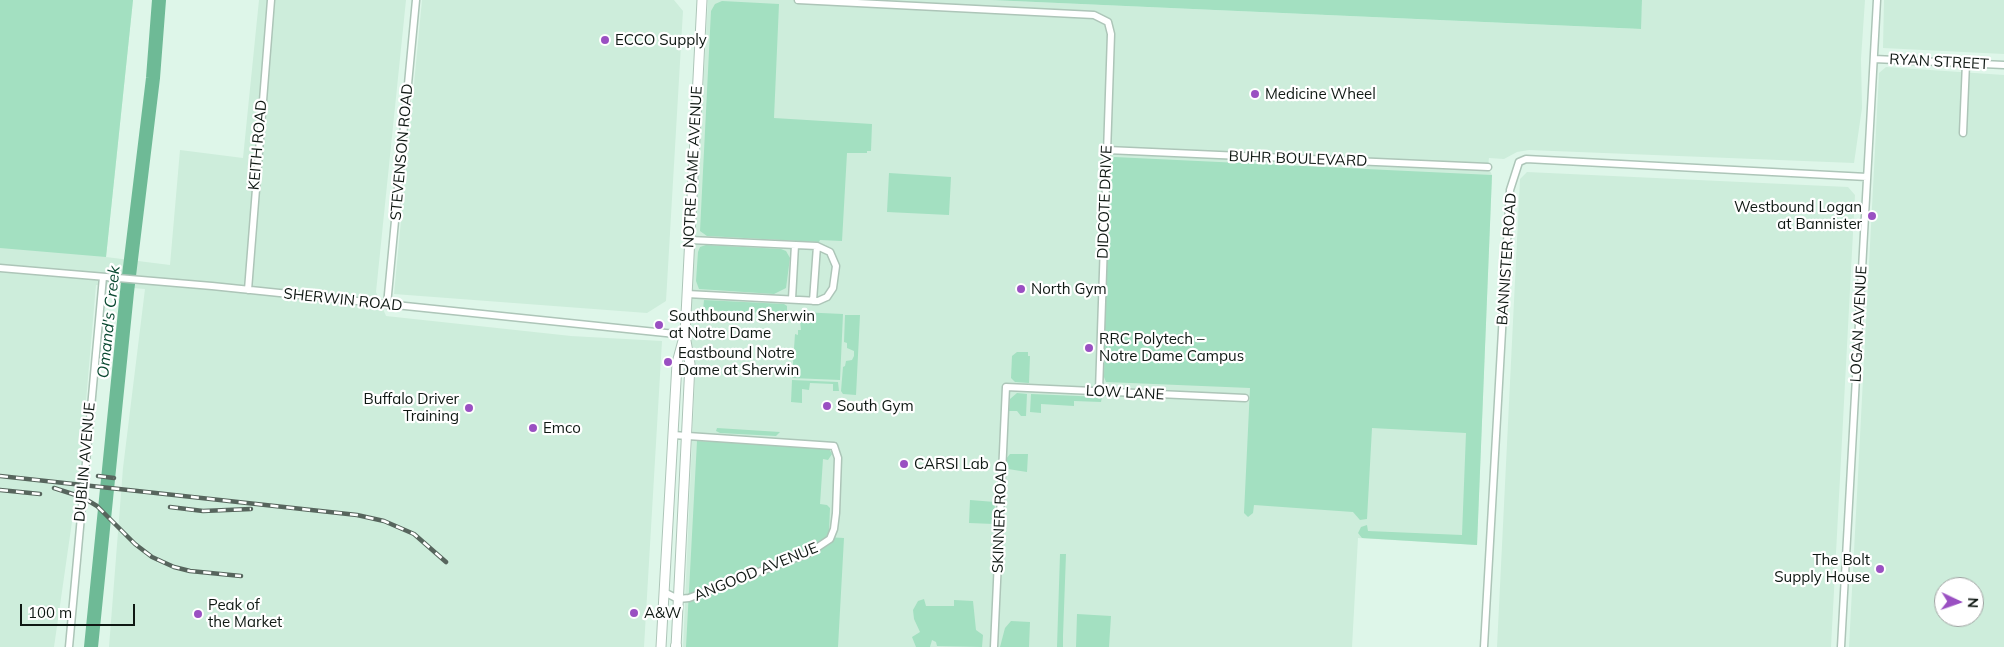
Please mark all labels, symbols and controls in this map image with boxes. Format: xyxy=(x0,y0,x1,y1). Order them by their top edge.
place label: ECCO Supply xyxy=(615,31,707,49)
marker: ECCO Supply xyxy=(599,34,611,46)
street label: RYAN STREET xyxy=(1889,50,1989,74)
street label: STEVENSON ROAD xyxy=(387,83,417,221)
street label: NOTRE DAME AVENUE xyxy=(680,85,706,249)
place label: Medicine Wheel xyxy=(1265,85,1376,103)
marker: Medicine Wheel xyxy=(1249,88,1261,100)
street label: KEITH ROAD xyxy=(245,99,271,191)
street label: DIDCOTE DRIVE xyxy=(1094,145,1116,259)
street label: BUHR BOULEVARD xyxy=(1228,148,1368,170)
street label: BANNISTER ROAD xyxy=(1493,192,1521,326)
place label: Westbound Logan at Bannister xyxy=(1734,198,1862,233)
marker: Westbound Logan at Bannister xyxy=(1866,210,1878,222)
water label: Omand's Creek xyxy=(94,265,124,379)
street label: LOGAN AVENUE xyxy=(1847,265,1871,383)
place label: North Gym xyxy=(1031,280,1107,298)
marker: North Gym xyxy=(1015,283,1027,295)
street label: SHERWIN ROAD xyxy=(283,285,403,315)
place label: Southbound Sherwin at Notre Dame xyxy=(669,307,815,342)
marker: Southbound Sherwin at Notre Dame xyxy=(653,319,665,331)
place label: RRC Polytech – Notre Dame Campus xyxy=(1099,330,1244,365)
marker: RRC Polytech – Notre Dame Campus xyxy=(1083,342,1095,354)
place label: Eastbound Notre Dame at Sherwin xyxy=(678,344,799,379)
marker: Eastbound Notre Dame at Sherwin xyxy=(662,356,674,368)
street label: LOW LANE xyxy=(1085,382,1165,404)
place label: Buffalo Driver Training xyxy=(364,390,459,425)
place label: South Gym xyxy=(837,397,914,415)
marker: South Gym xyxy=(821,400,833,412)
street label: DUBLIN AVENUE xyxy=(71,401,99,523)
marker: Buffalo Driver Training xyxy=(463,402,475,414)
place label: Emco xyxy=(543,419,581,437)
marker: Emco xyxy=(527,422,539,434)
place label: CARSI Lab xyxy=(914,455,989,473)
marker: CARSI Lab xyxy=(898,458,910,470)
street label: SKINNER ROAD xyxy=(989,461,1011,573)
street label: ANGOOD AVENUE xyxy=(691,539,821,605)
place label: The Bolt Supply House xyxy=(1774,551,1870,586)
marker: The Bolt Supply House xyxy=(1874,563,1886,575)
north arrow xyxy=(1934,577,1984,627)
scale bar xyxy=(22,594,138,626)
place label: Peak of the Market xyxy=(208,596,282,631)
text: N xyxy=(1964,597,1982,608)
text: 100 m xyxy=(28,603,72,622)
place label: A&W xyxy=(644,604,681,622)
marker: A&W xyxy=(628,607,640,619)
marker: Peak of the Market xyxy=(192,608,204,620)

